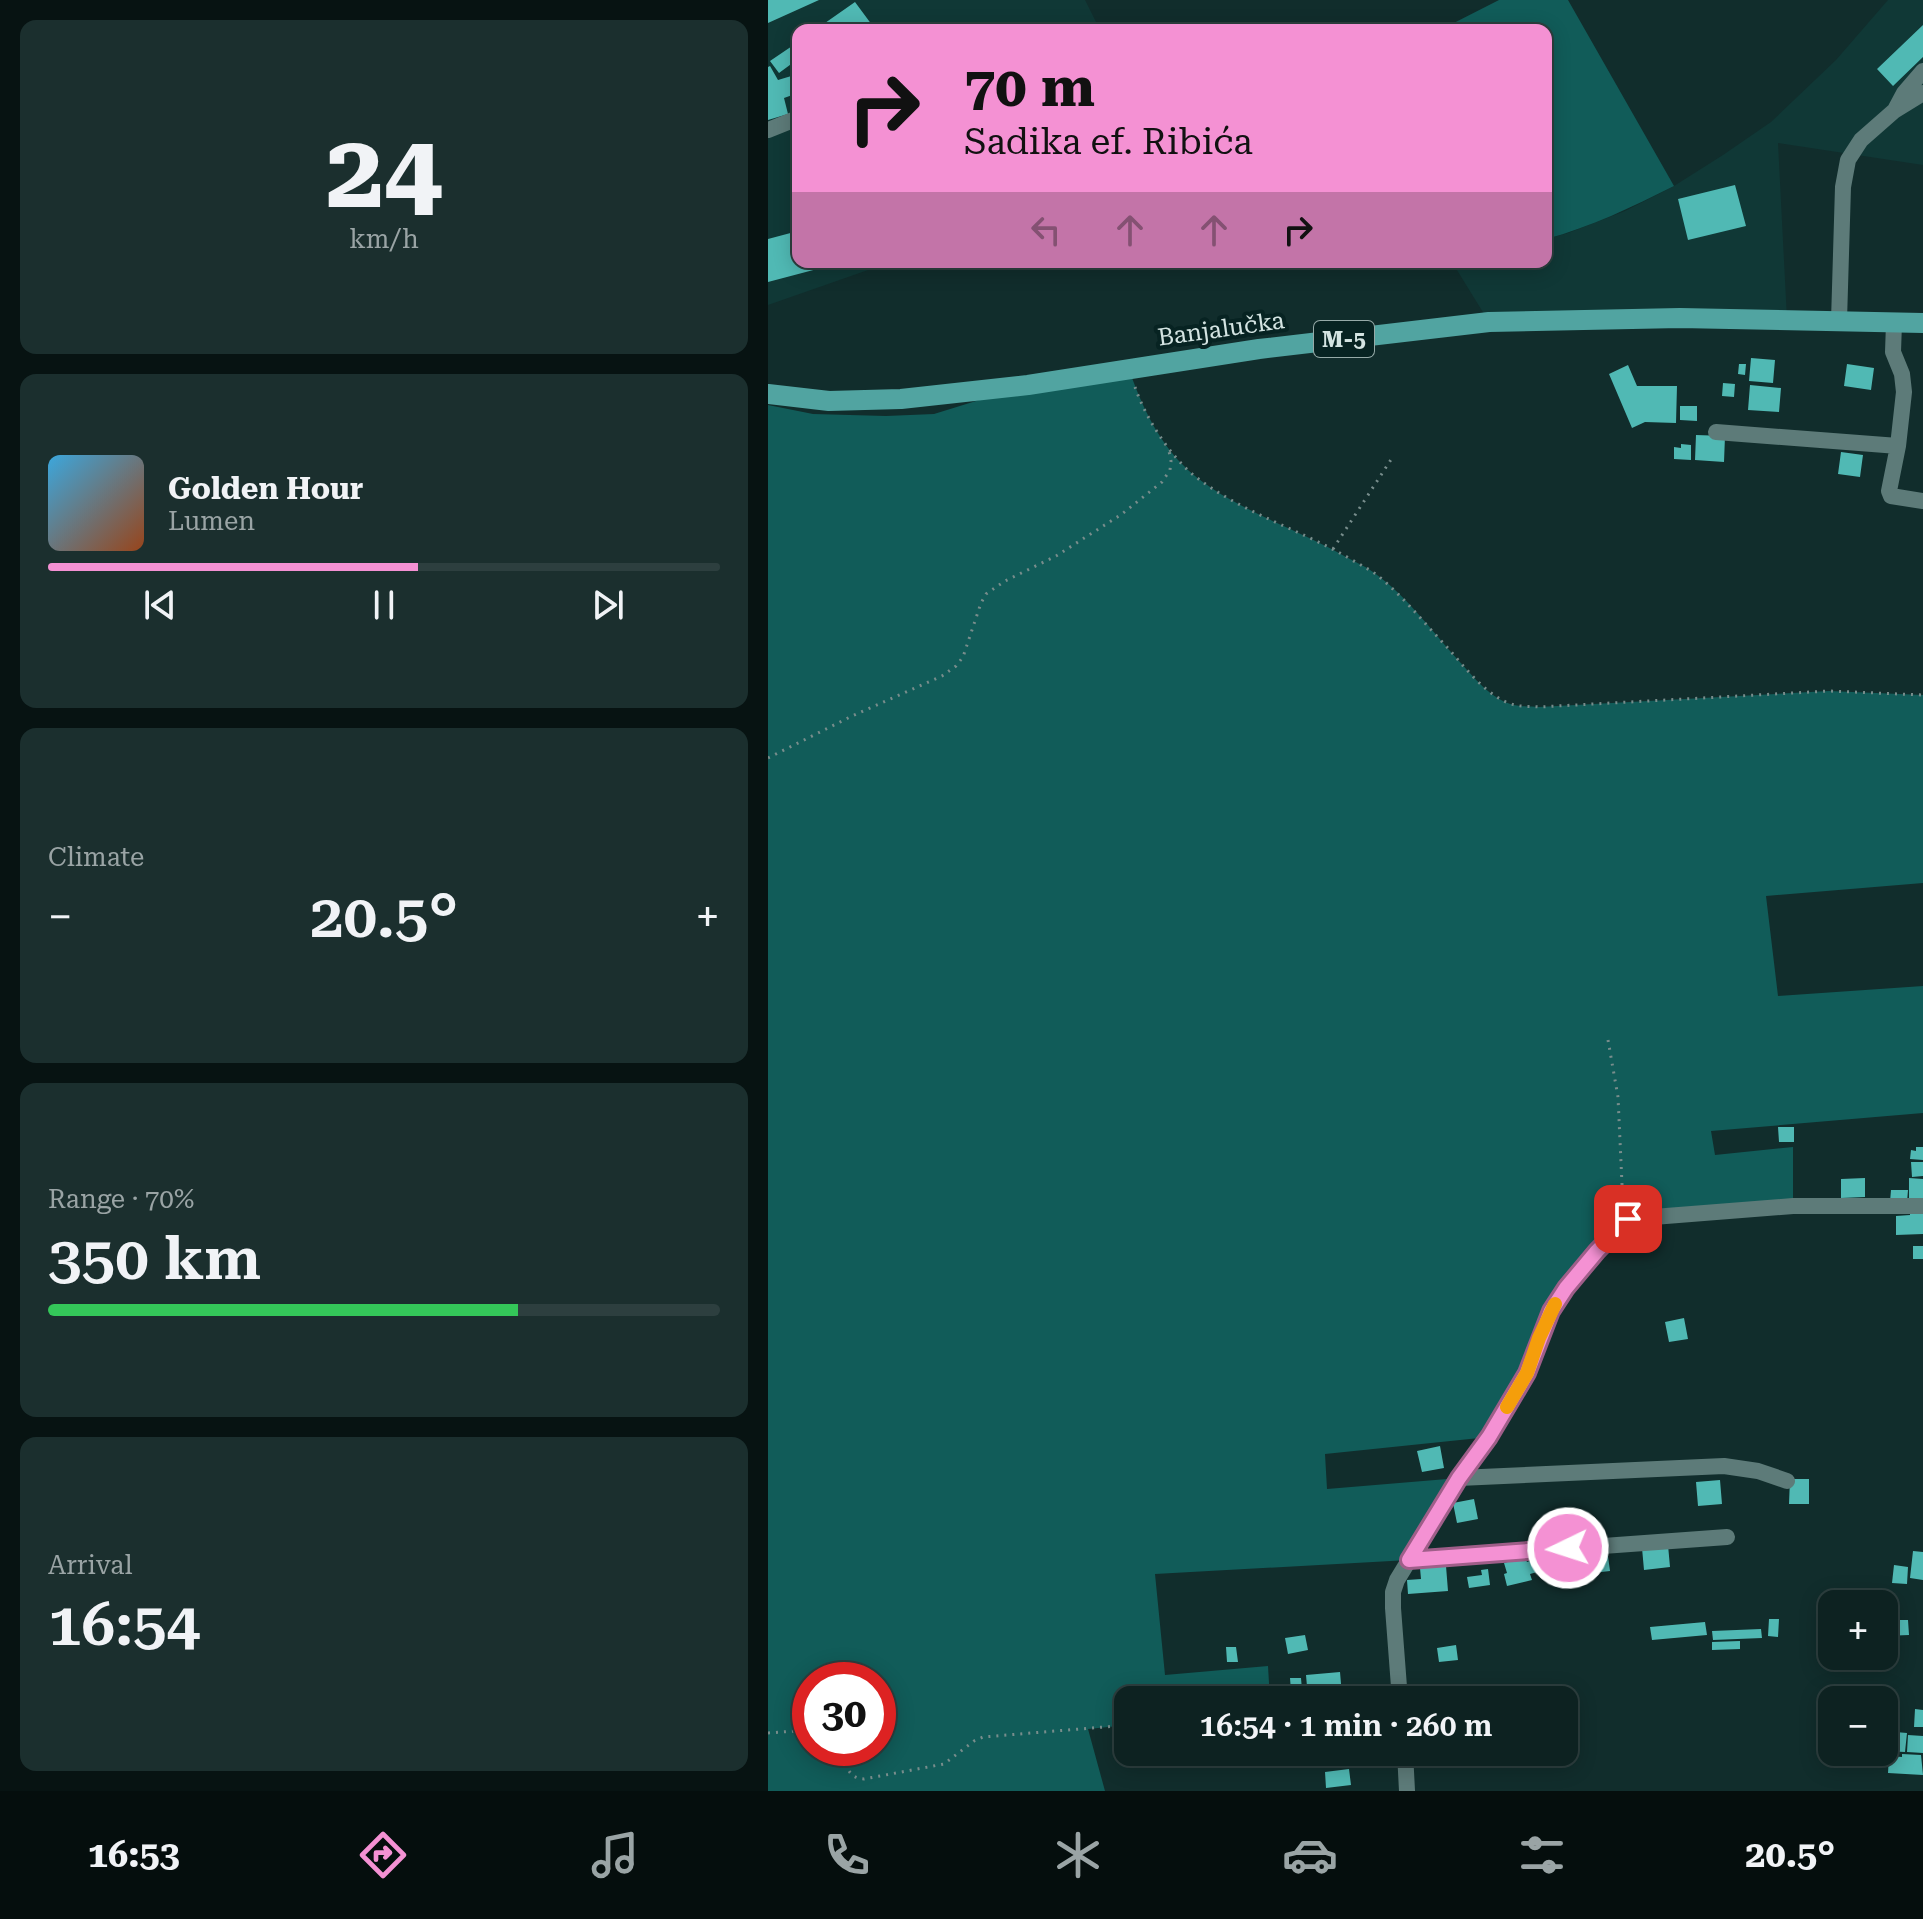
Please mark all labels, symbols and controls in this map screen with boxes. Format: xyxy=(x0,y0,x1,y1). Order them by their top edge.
text: 70 m xyxy=(964,54,1095,120)
icon: right xyxy=(832,56,936,160)
text: 24 xyxy=(326,111,442,232)
text: Sadika ef. Ribića xyxy=(964,121,1253,163)
icon: left xyxy=(1024,208,1068,252)
icon: ahead xyxy=(1108,208,1152,252)
icon: ahead xyxy=(1192,208,1236,252)
icon: right xyxy=(1276,208,1320,252)
text: km/h xyxy=(349,224,419,254)
street label: Banjalučka xyxy=(1156,306,1286,352)
road number: M-5 xyxy=(1314,321,1374,357)
text: Golden Hour xyxy=(168,471,363,506)
text: Lumen xyxy=(168,506,255,536)
icon: previous xyxy=(138,583,182,627)
icon: pause xyxy=(362,583,406,627)
icon: next xyxy=(586,583,630,627)
text: Climate xyxy=(48,842,144,872)
text: 20.5° xyxy=(310,881,458,952)
text: − xyxy=(48,891,73,943)
text: + xyxy=(695,891,720,943)
text: Range · 70% xyxy=(48,1184,194,1214)
pin xyxy=(1594,1185,1662,1253)
icon: arrive xyxy=(1606,1197,1650,1241)
text: 350 km xyxy=(48,1223,261,1294)
position arrow xyxy=(1526,1506,1610,1590)
text: Arrival xyxy=(48,1550,133,1580)
text: 16:54 xyxy=(48,1589,200,1660)
map controls xyxy=(1818,1590,1898,1766)
button: + xyxy=(1818,1590,1898,1670)
speed limit sign: 30 xyxy=(792,1662,896,1766)
button: − xyxy=(1818,1686,1898,1766)
text: 16:54 · 1 min · 260 m xyxy=(1200,1708,1492,1743)
icon: directions xyxy=(355,1827,411,1883)
icon: music xyxy=(587,1827,643,1883)
icon: phone xyxy=(819,1827,875,1883)
icon: climate xyxy=(1050,1827,1106,1883)
icon: car xyxy=(1282,1827,1338,1883)
icon: filters xyxy=(1514,1827,1570,1883)
text: 16:53 xyxy=(88,1834,180,1876)
text: 20.5° xyxy=(1745,1834,1835,1876)

